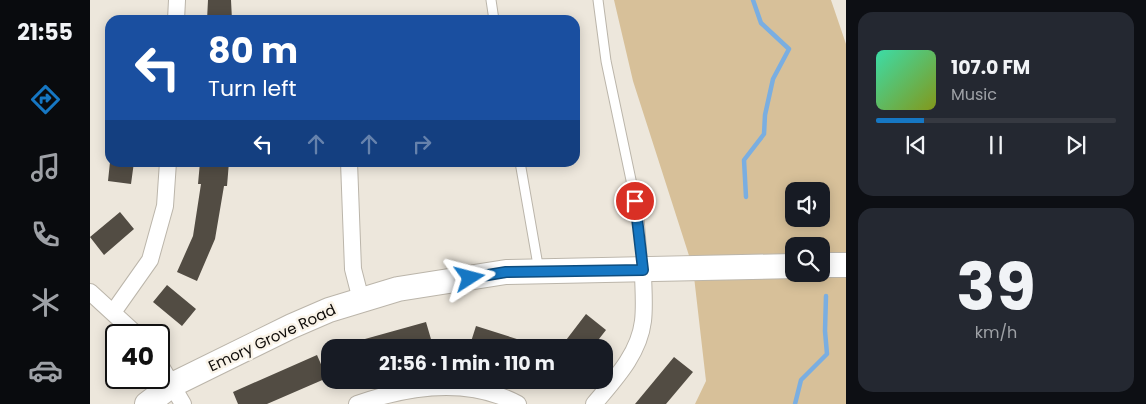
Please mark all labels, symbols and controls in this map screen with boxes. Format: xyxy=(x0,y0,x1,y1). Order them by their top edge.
text: 21:55 xyxy=(17,17,73,48)
text: 80 m xyxy=(208,26,298,75)
icon: left xyxy=(125,35,190,100)
text: 107.0 FM xyxy=(951,54,1030,81)
text: Turn left xyxy=(208,73,296,104)
icon: directions xyxy=(28,82,63,117)
text: Music xyxy=(951,83,997,106)
icon: left xyxy=(249,130,277,158)
icon: ahead xyxy=(302,130,330,158)
icon: ahead xyxy=(355,130,383,158)
icon: right xyxy=(408,130,436,158)
icon: previous xyxy=(902,131,930,159)
icon: pause xyxy=(982,131,1010,159)
icon: next xyxy=(1062,131,1090,159)
icon: music xyxy=(28,150,63,185)
pin xyxy=(614,180,656,222)
map controls xyxy=(785,182,830,282)
button: sound xyxy=(785,182,830,227)
icon: arrive xyxy=(621,187,649,215)
icon: phone xyxy=(28,217,63,252)
button: search xyxy=(785,237,830,282)
text: 39 xyxy=(956,242,1036,333)
position arrow xyxy=(443,251,495,303)
icon: climate xyxy=(28,285,63,320)
street label: Emory Grove Road xyxy=(205,299,339,376)
text: km/h xyxy=(975,321,1017,344)
speed limit sign: 40 xyxy=(105,324,170,389)
text: 21:56 · 1 min · 110 m xyxy=(379,350,555,377)
icon: car xyxy=(28,353,63,388)

